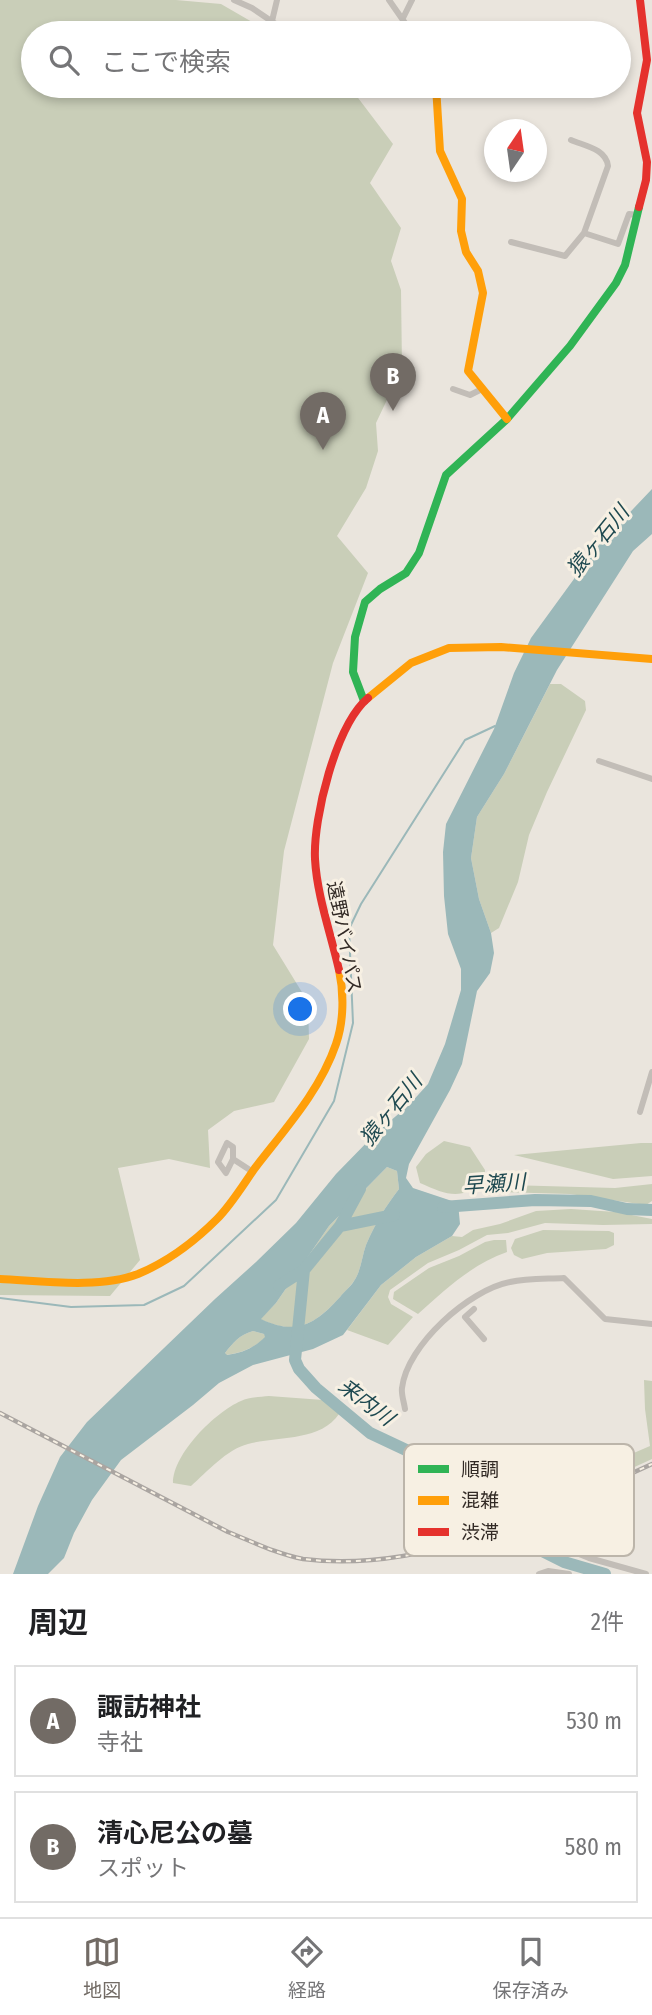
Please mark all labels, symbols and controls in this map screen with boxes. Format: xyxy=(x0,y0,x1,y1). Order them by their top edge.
search box xyxy=(21,21,631,98)
icon: search xyxy=(45,41,83,79)
text: ここで検索 xyxy=(101,47,231,78)
north arrow xyxy=(484,119,547,182)
pin: B xyxy=(370,353,416,411)
pin: A xyxy=(300,392,346,450)
water label: 猿ヶ石川 xyxy=(561,499,636,582)
street label: 遠野バイパス xyxy=(322,879,367,995)
your location xyxy=(283,992,317,1026)
water label: 猿ヶ石川 xyxy=(354,1068,429,1151)
water label: 早瀬川 xyxy=(462,1169,528,1199)
water label: 来内川 xyxy=(333,1373,401,1433)
legend xyxy=(404,1444,634,1556)
text: 順調 xyxy=(461,1458,499,1481)
text: 混雑 xyxy=(461,1489,499,1512)
text: 渋滞 xyxy=(461,1521,499,1544)
text: 周辺 xyxy=(28,1605,88,1641)
text: 2件 xyxy=(591,1608,624,1636)
text: 諏訪神社 xyxy=(97,1692,201,1723)
text: A xyxy=(47,1707,59,1735)
text: 530 m xyxy=(566,1707,622,1735)
text: 寺社 xyxy=(97,1728,143,1756)
text: 清心尼公の墓 xyxy=(97,1818,253,1849)
text: B xyxy=(47,1833,59,1861)
text: 580 m xyxy=(565,1833,622,1861)
text: スポット xyxy=(97,1854,189,1882)
tab: 地図 xyxy=(83,1933,121,2002)
tab: 経路 xyxy=(288,1933,326,2002)
tab: 保存済み xyxy=(493,1933,569,2002)

